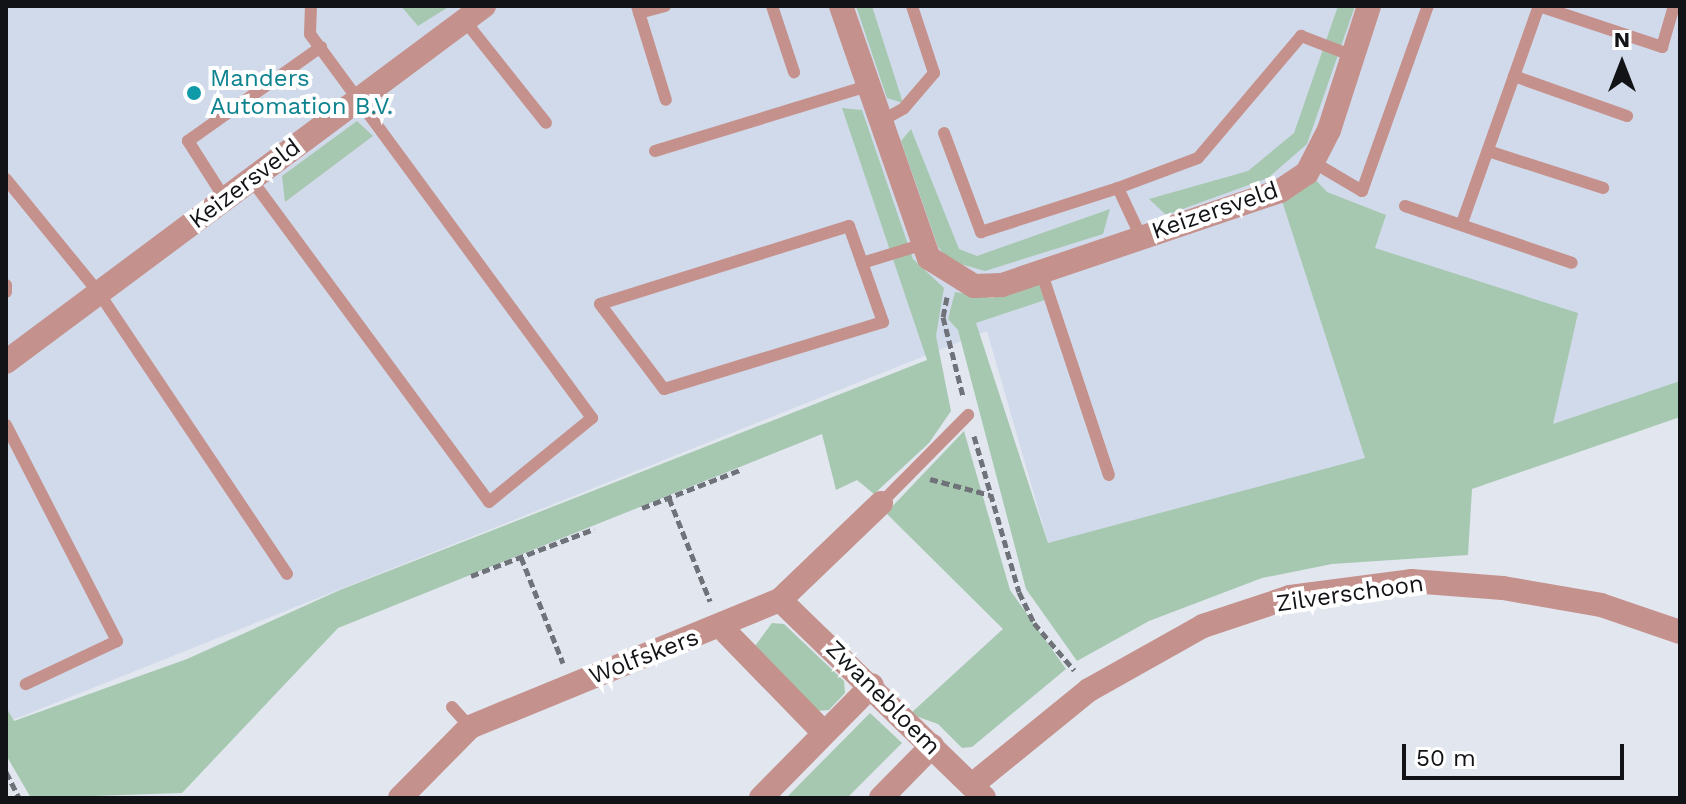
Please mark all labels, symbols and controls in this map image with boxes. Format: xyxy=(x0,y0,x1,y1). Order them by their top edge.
north arrow xyxy=(1582,24,1662,104)
text: N xyxy=(1614,27,1630,52)
place label: Manders Automation B.V. xyxy=(210,65,393,121)
marker: Manders Automation B.V. xyxy=(185,84,203,102)
street label: Keizersveld xyxy=(184,133,306,235)
street label: Keizersveld xyxy=(1148,176,1282,246)
street label: Zilverschoon xyxy=(1274,569,1426,619)
street label: Wolfskers xyxy=(585,623,703,691)
street label: Zwanebloem xyxy=(820,635,946,761)
scale bar xyxy=(1406,728,1628,778)
text: 50 m xyxy=(1416,744,1476,772)

